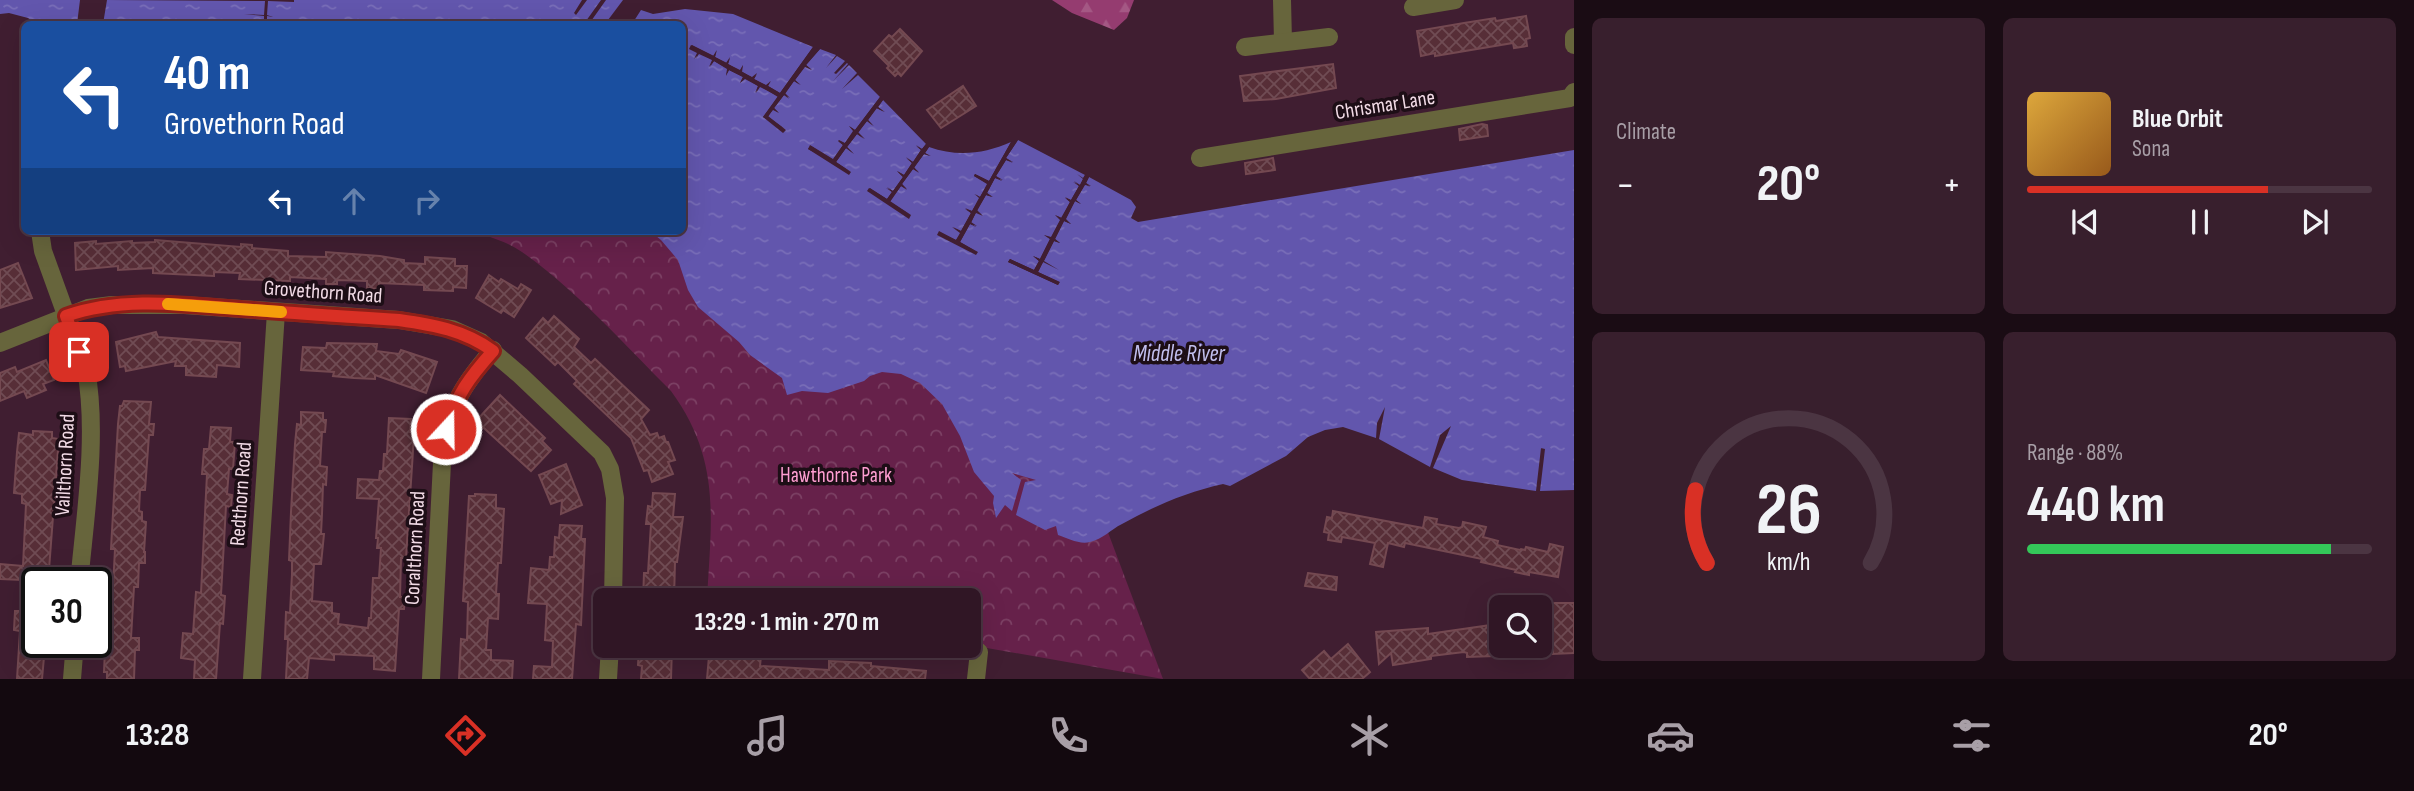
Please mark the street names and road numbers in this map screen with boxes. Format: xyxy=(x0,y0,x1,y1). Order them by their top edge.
street label: Chrismar Lane xyxy=(1333,85,1437,125)
street label: Grovethorn Road xyxy=(263,275,383,309)
street label: Vailthorn Road xyxy=(50,413,80,517)
street label: Redthorn Road xyxy=(225,441,257,547)
street label: Coralthorn Road xyxy=(400,491,430,605)

